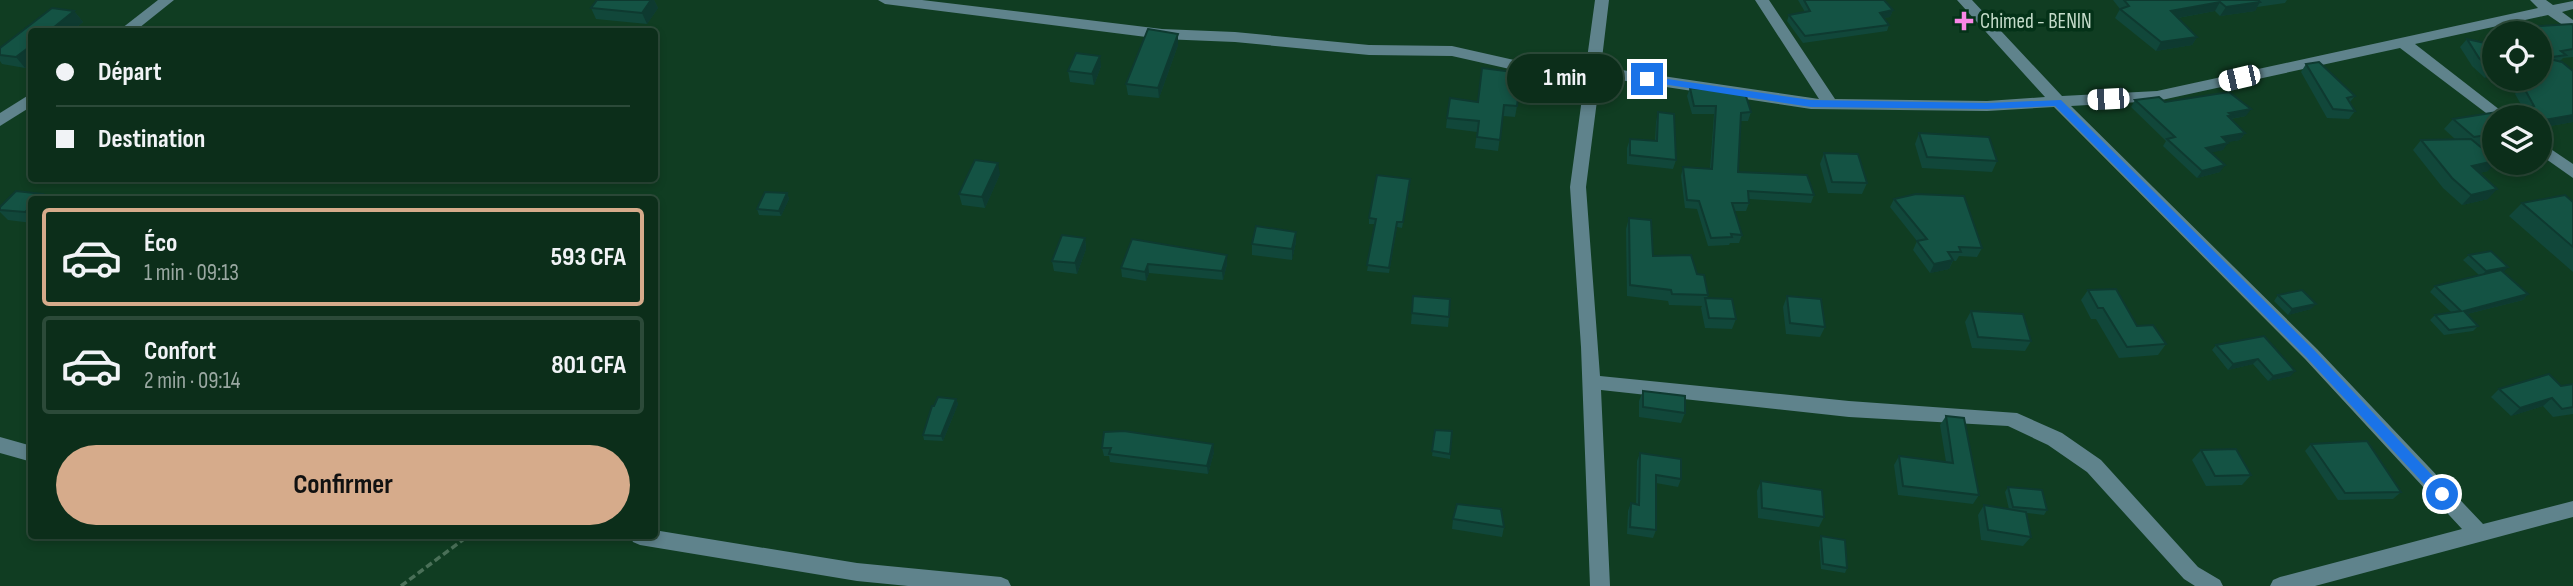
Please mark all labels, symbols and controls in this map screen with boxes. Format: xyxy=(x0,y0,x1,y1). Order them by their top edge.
place label: Chimed - BENIN xyxy=(1980,9,2092,34)
marker: Chimed - BENIN xyxy=(1954,11,1974,31)
map controls xyxy=(2482,21,2552,175)
button: locate xyxy=(2482,21,2552,91)
callout: 1 min xyxy=(1507,55,1622,104)
text: Départ xyxy=(98,57,161,88)
route end xyxy=(1631,63,1663,95)
car xyxy=(2217,63,2262,93)
text: 1 min xyxy=(1544,64,1586,92)
car xyxy=(2087,87,2130,111)
button: layers xyxy=(2482,105,2552,175)
text: Destination xyxy=(98,124,205,155)
icon: car xyxy=(60,226,123,289)
text: Éco xyxy=(144,228,177,259)
text: 593 CFA xyxy=(551,242,626,273)
text: 1 min · 09:13 xyxy=(144,259,239,287)
icon: car xyxy=(60,334,123,397)
text: Confort xyxy=(144,336,216,367)
text: 801 CFA xyxy=(551,350,626,381)
text: 2 min · 09:14 xyxy=(144,367,240,395)
button: Confirmer xyxy=(56,445,630,525)
route start xyxy=(2426,478,2458,510)

